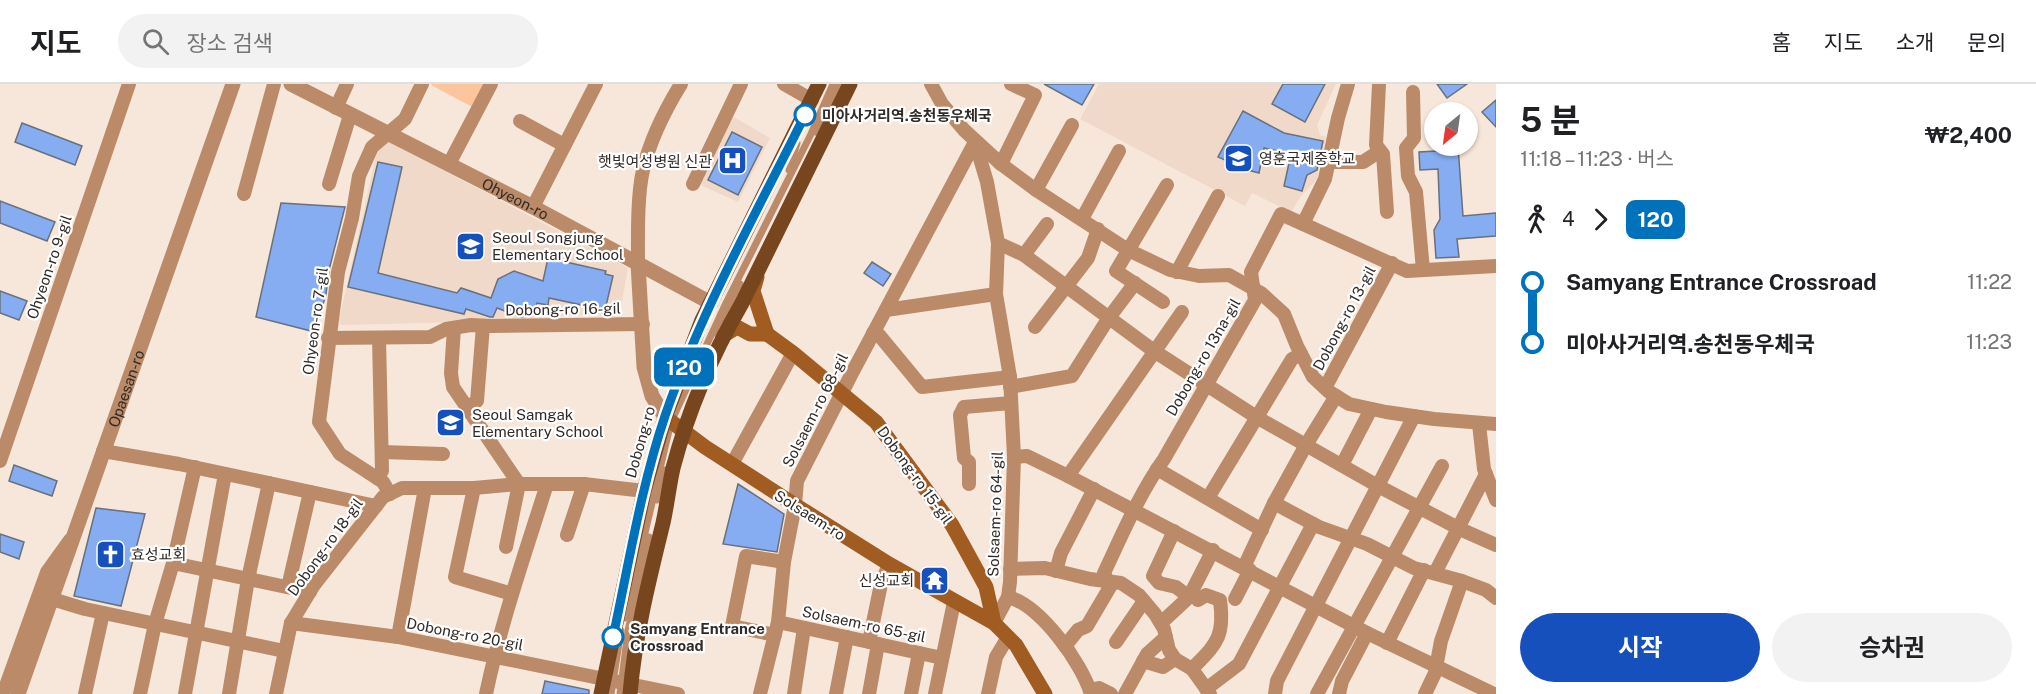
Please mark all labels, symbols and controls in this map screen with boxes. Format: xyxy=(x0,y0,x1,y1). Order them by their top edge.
search box xyxy=(118,14,538,68)
icon: search xyxy=(139,25,172,58)
text: 지도 xyxy=(30,26,82,59)
text: 장소 검색 xyxy=(187,30,273,56)
text: 홈 xyxy=(1772,30,1791,55)
text: 지도 xyxy=(1824,30,1863,55)
text: 소개 xyxy=(1896,30,1934,55)
text: 문의 xyxy=(1967,30,2006,55)
text: 5 분 xyxy=(1520,101,1580,139)
north arrow xyxy=(1424,102,1478,156)
map controls xyxy=(1424,102,1478,156)
marker: 미아사거리역.송천동우체국 xyxy=(794,104,816,126)
place label: 미아사거리역.송천동우체국 xyxy=(822,107,992,124)
text: ₩2,400 xyxy=(1925,122,2012,148)
school or university icon: 영훈국제중학교 xyxy=(1222,142,1254,174)
hospital icon: 햇빛여성병원 신관 xyxy=(717,145,749,177)
text: 11:18 – 11:23 · 버스 xyxy=(1520,147,1674,171)
place label: 영훈국제중학교 xyxy=(1259,150,1356,167)
place label: 햇빛여성병원 신관 xyxy=(598,153,712,170)
street label: Ohyeon-ro xyxy=(479,174,552,223)
icon: walk xyxy=(1520,203,1553,236)
icon: forward xyxy=(1584,203,1617,236)
text: 4 xyxy=(1562,207,1575,231)
text: 120 xyxy=(1638,207,1673,232)
street label: Ohyeon-ro 9-gil xyxy=(23,213,75,321)
place label: Seoul Songjung Elementary School xyxy=(492,229,624,263)
school or university icon: Seoul Songjung Elementary School xyxy=(455,230,487,262)
street label: Dobong-ro 13-gil xyxy=(1309,263,1379,373)
street label: Ohyeon-ro 7-gil xyxy=(299,266,331,376)
text: Samyang Entrance Crossroad xyxy=(1566,269,1877,295)
text: 11:22 xyxy=(1967,270,2012,294)
street label: Dobong-ro 13na-gil xyxy=(1162,295,1244,419)
street label: Dobong-ro 16-gil xyxy=(505,299,621,319)
text: 11:23 xyxy=(1966,330,2012,354)
text: 미아사거리역.송천동우체국 xyxy=(1566,331,1815,357)
street label: Opaesan-ro xyxy=(104,347,147,429)
line badge: 120 xyxy=(650,348,718,386)
street label: Solsaem-ro 68-gil xyxy=(779,350,851,470)
text: 120 xyxy=(666,355,702,380)
street label: Dobong-ro xyxy=(622,404,658,480)
place label: Seoul Samgak Elementary School xyxy=(472,406,604,440)
school or university icon: Seoul Samgak Elementary School xyxy=(435,407,467,439)
street label: Dobong-ro 15-gil xyxy=(874,423,956,527)
street label: Solsaem-ro 64-gil xyxy=(984,451,1006,577)
street label: Solsaem-ro xyxy=(772,487,848,543)
street label: Dobong-ro 18-gil xyxy=(284,495,366,599)
church icon: 효성교회 xyxy=(94,538,126,570)
place label: 효성교회 xyxy=(131,546,186,563)
temple icon: 신성교회 xyxy=(919,564,951,596)
place label: 신성교회 xyxy=(859,572,914,589)
street label: Solsaem-ro 65-gil xyxy=(801,603,927,645)
button: 시작 xyxy=(1520,613,1760,682)
button: 승차권 xyxy=(1772,613,2012,682)
street label: Dobong-ro 20-gil xyxy=(405,614,525,654)
place label: Samyang Entrance Crossroad xyxy=(630,620,765,654)
marker: Samyang Entrance Crossroad xyxy=(602,626,624,648)

